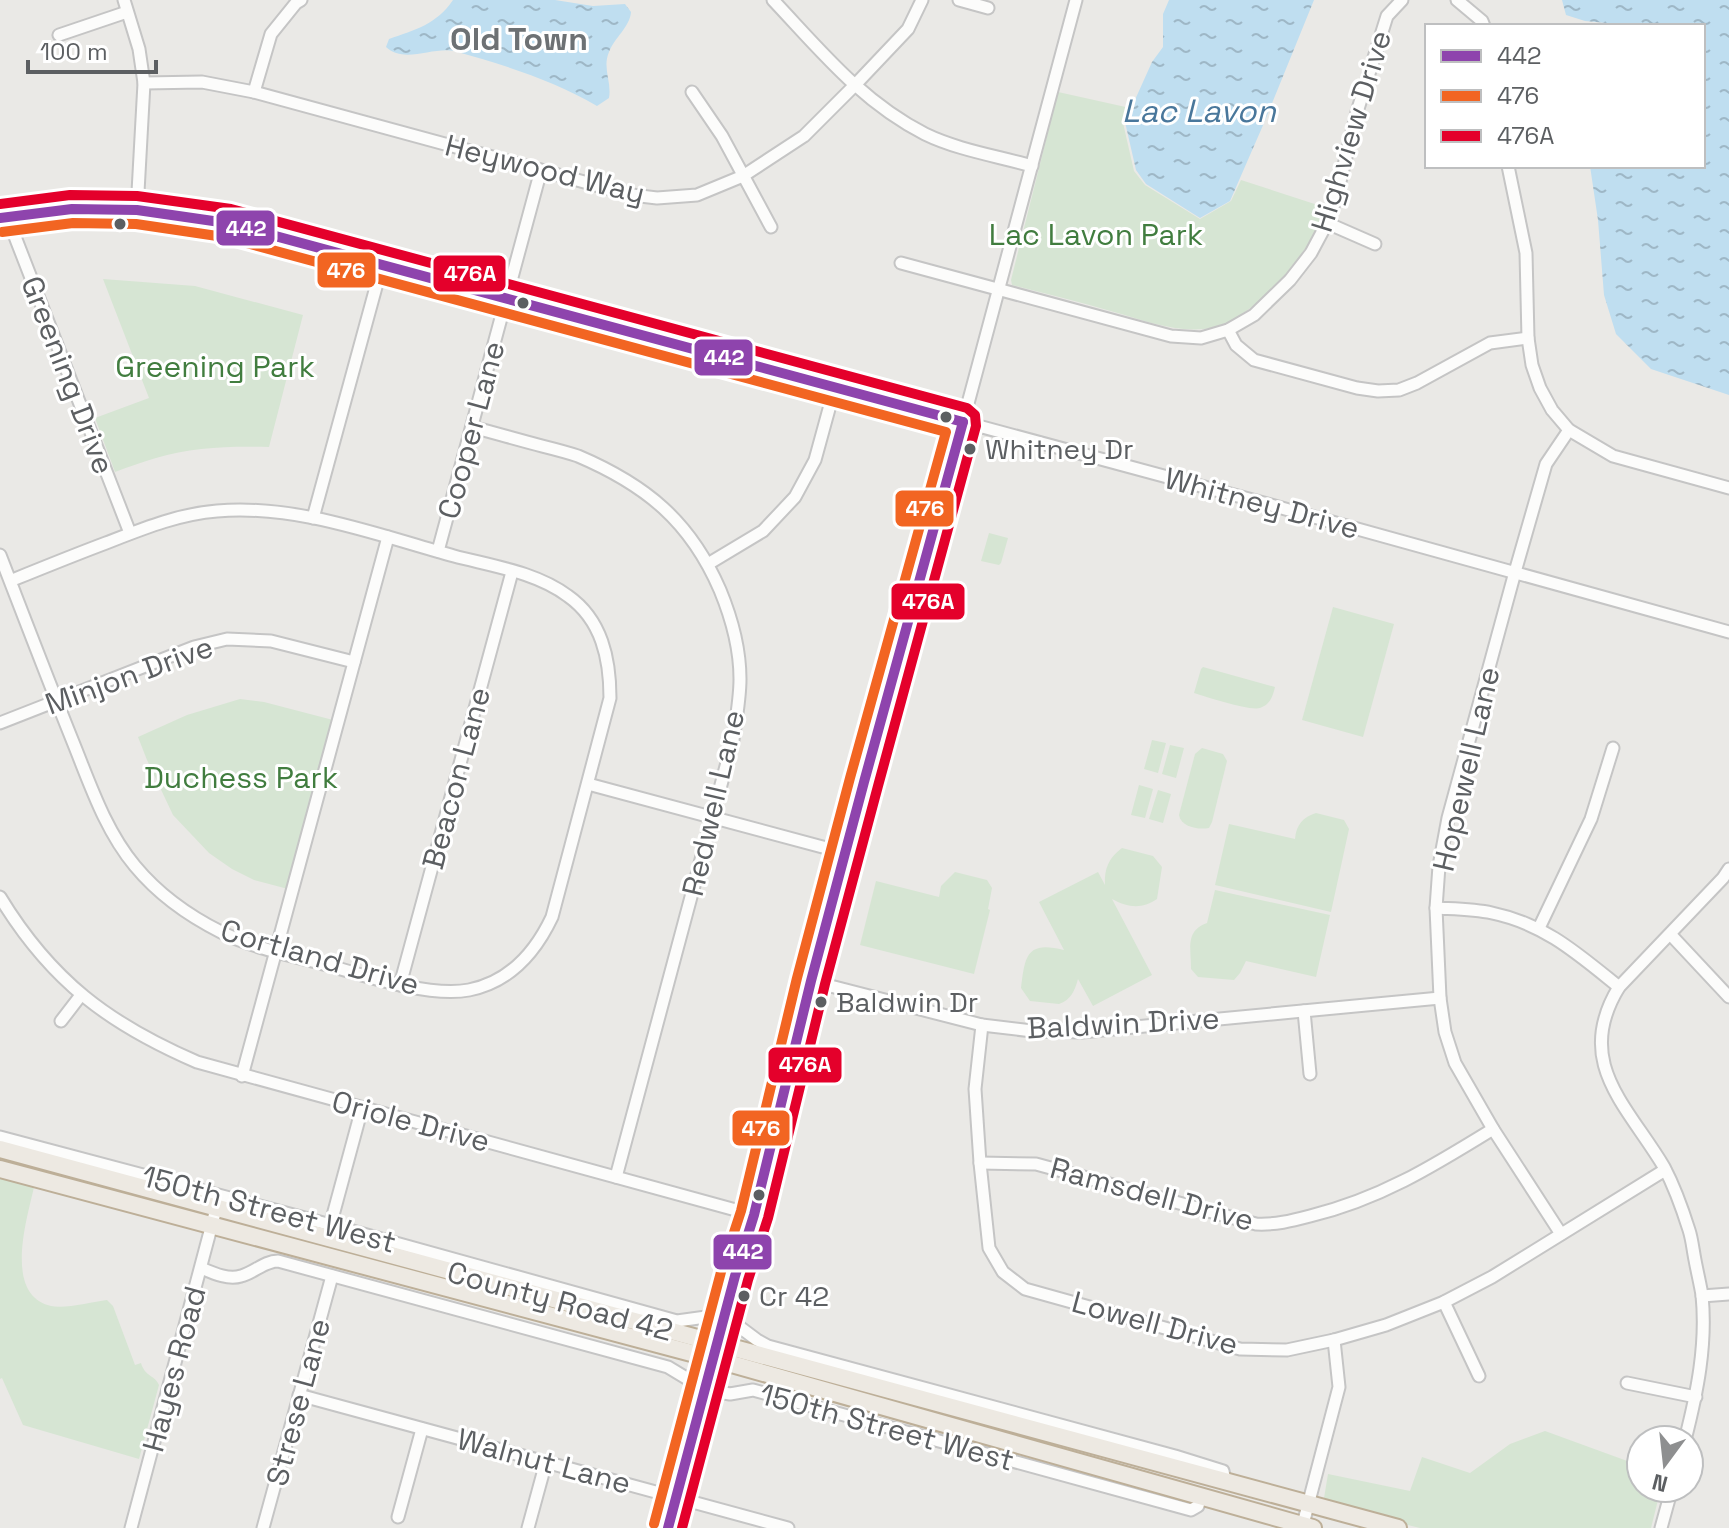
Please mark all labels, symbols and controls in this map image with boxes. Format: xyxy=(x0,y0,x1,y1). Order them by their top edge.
district label: Old Town xyxy=(450,19,588,59)
scale bar xyxy=(28,24,156,74)
legend xyxy=(1425,24,1705,168)
street label: Highview Drive xyxy=(1302,25,1400,237)
text: 100 m xyxy=(40,36,108,67)
text: 442 xyxy=(1497,40,1541,71)
text: 476 xyxy=(1497,80,1539,111)
water label: Lac Lavon xyxy=(1122,91,1277,131)
text: 476A xyxy=(1497,120,1554,151)
street label: Heywood Way xyxy=(441,125,649,213)
line badge: 442 xyxy=(215,209,276,247)
text: 442 xyxy=(225,214,267,242)
park label: Lac Lavon Park xyxy=(989,215,1203,254)
unlabelled marker xyxy=(112,216,128,232)
line badge: 476 xyxy=(316,251,377,289)
line badge: 476A xyxy=(432,254,507,293)
text: 476 xyxy=(327,256,365,284)
text: 476A xyxy=(444,259,496,287)
street label: Greening Drive xyxy=(12,270,124,480)
unlabelled marker xyxy=(515,295,531,311)
street label: Cooper Lane xyxy=(429,337,513,523)
line badge: 442 xyxy=(693,338,754,377)
text: 442 xyxy=(703,343,745,371)
park label: Greening Park xyxy=(115,347,315,386)
unlabelled marker xyxy=(938,409,954,425)
place label: Whitney Dr xyxy=(985,431,1134,467)
marker: Whitney Dr xyxy=(962,441,978,457)
street label: Whitney Drive xyxy=(1160,458,1364,548)
line badge: 476 xyxy=(894,489,955,528)
text: 476 xyxy=(906,494,944,522)
line badge: 476A xyxy=(890,582,966,621)
text: 476A xyxy=(902,587,954,615)
street label: Minjon Drive xyxy=(40,627,218,723)
street label: Hopewell Lane xyxy=(1424,663,1508,875)
street label: Beacon Lane xyxy=(413,683,499,873)
street label: Redwell Lane xyxy=(673,706,753,900)
park label: Duchess Park xyxy=(144,758,338,797)
street label: Cortland Drive xyxy=(216,910,424,1004)
place label: Baldwin Dr xyxy=(836,984,978,1020)
marker: Baldwin Dr xyxy=(813,994,829,1010)
street label: Baldwin Drive xyxy=(1026,998,1220,1048)
line badge: 476A xyxy=(767,1046,843,1084)
text: 476A xyxy=(779,1050,831,1078)
street label: Oriole Drive xyxy=(328,1081,494,1161)
line badge: 476 xyxy=(731,1109,791,1147)
text: 476 xyxy=(742,1114,780,1142)
street label: Ramsdell Drive xyxy=(1046,1148,1258,1240)
street label: 150th Street West xyxy=(138,1156,400,1262)
unlabelled marker xyxy=(751,1187,767,1203)
line badge: 442 xyxy=(712,1233,773,1271)
text: 442 xyxy=(722,1237,764,1265)
street label: County Road 42 xyxy=(443,1252,677,1350)
place label: Cr 42 xyxy=(759,1278,829,1314)
street label: Hayes Road xyxy=(133,1282,215,1456)
street label: Lowell Drive xyxy=(1068,1282,1242,1364)
marker: Cr 42 xyxy=(736,1288,752,1304)
street label: Strese Lane xyxy=(257,1314,339,1490)
street label: 150th Street West xyxy=(756,1374,1018,1480)
street label: Walnut Lane xyxy=(453,1419,635,1503)
north arrow xyxy=(1625,1424,1705,1504)
text: N xyxy=(1649,1468,1671,1499)

